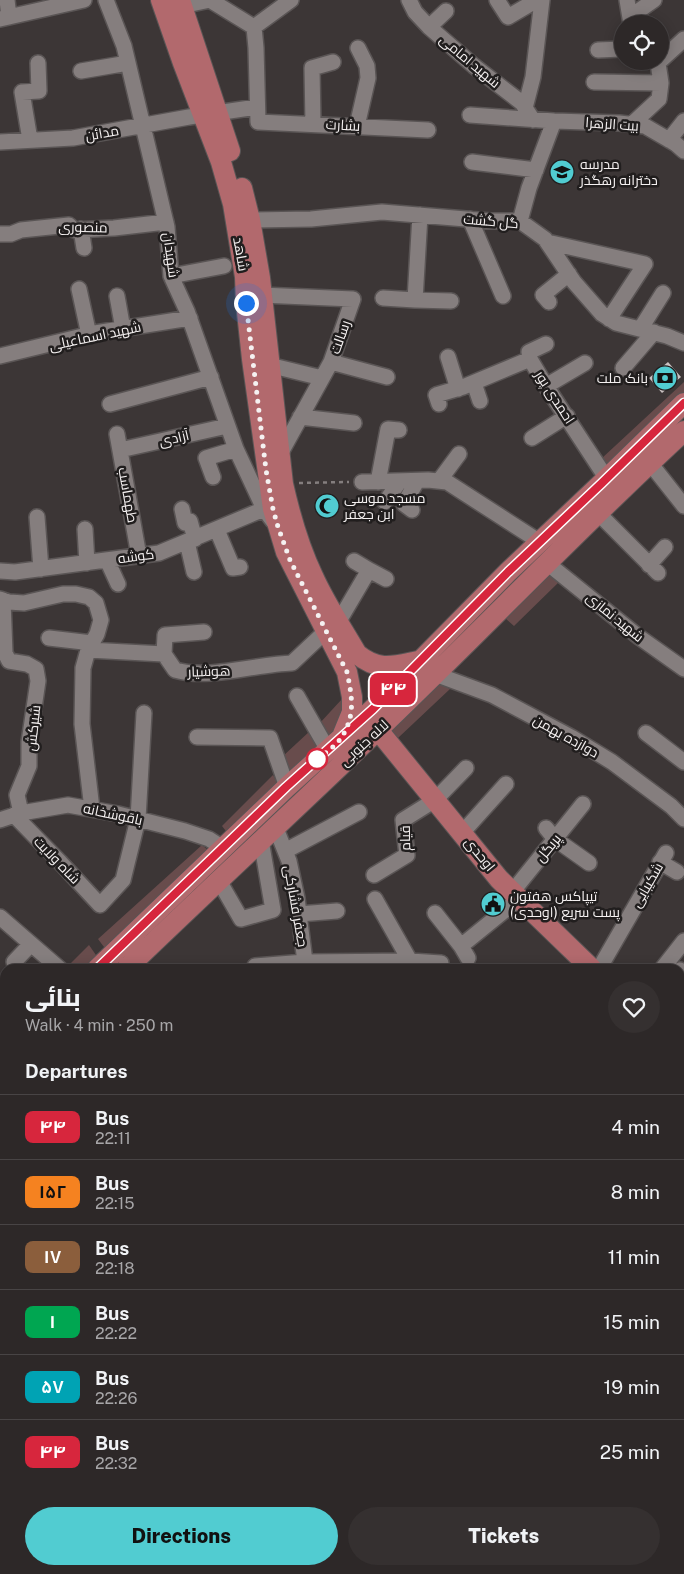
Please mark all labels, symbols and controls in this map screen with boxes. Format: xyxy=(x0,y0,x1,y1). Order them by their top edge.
map controls xyxy=(614,15,669,70)
button: locate xyxy=(614,15,669,70)
street label: شهید امامی xyxy=(436,31,504,91)
street label: بیت الزهرا xyxy=(585,114,639,134)
street label: بشارت xyxy=(325,116,361,134)
street label: مدائن xyxy=(84,122,120,144)
place label: مدرسه دخترانه رهگذر xyxy=(579,156,658,188)
school or university icon: مدرسه دخترانه رهگذر xyxy=(549,159,575,185)
street label: گل گشت xyxy=(463,211,519,231)
street label: منصوری xyxy=(58,219,108,235)
street label: شهیدان xyxy=(160,231,182,279)
street label: شاهد xyxy=(230,236,252,272)
your location xyxy=(234,291,259,316)
street label: شهید اسماعیلی xyxy=(47,318,143,354)
street label: رسالت xyxy=(327,318,353,356)
bank icon: بانک ملت xyxy=(652,365,678,391)
street label: احمدی پور xyxy=(530,367,578,428)
place label: بانک ملت xyxy=(597,370,648,386)
street label: آزادی xyxy=(157,427,191,449)
street label: طهماسب xyxy=(115,466,141,524)
place label: مسجد موسی ابن جعفر xyxy=(343,490,425,522)
mosque icon: مسجد موسی ابن جعفر xyxy=(314,493,340,519)
street label: کوشه xyxy=(117,546,155,566)
street label: شهید نمازی xyxy=(583,589,647,645)
street label: هوشیار xyxy=(186,662,231,680)
line badge: ۴۴ xyxy=(370,673,416,705)
text: ۴۴ xyxy=(380,678,406,699)
street label: شیرکش xyxy=(23,704,43,752)
street label: دوازده بهمن xyxy=(530,711,602,761)
street label: لاله جنوبی xyxy=(336,717,392,769)
unlabelled marker xyxy=(306,748,328,770)
street label: باقوشخانه xyxy=(82,800,144,828)
street label: قیام xyxy=(397,825,415,851)
street label: پریگل xyxy=(532,831,566,866)
street label: شاه ولایت xyxy=(31,833,83,887)
street label: اوحدی xyxy=(461,834,499,874)
street label: شکیبایی xyxy=(628,860,666,910)
street label: جعفر فشارکی xyxy=(281,864,311,948)
place label: تیپاکس هفتون (اوحدی) پست سریع xyxy=(510,888,620,922)
public building icon: تیپاکس هفتون (اوحدی) پست سریع xyxy=(480,891,506,917)
button: heart xyxy=(608,981,660,1033)
text: بنائی xyxy=(25,983,81,1011)
text: Walk · 4 min · 250 m xyxy=(25,1016,173,1035)
text: Departures xyxy=(25,1060,128,1082)
text: Bus xyxy=(95,1107,129,1129)
text: ۴۴ xyxy=(39,1116,66,1137)
text: 4 min xyxy=(611,1116,660,1138)
text: 22:11 xyxy=(95,1129,131,1148)
text: Bus xyxy=(95,1172,129,1194)
text: ۱۵۲ xyxy=(39,1181,66,1202)
text: 8 min xyxy=(611,1181,660,1203)
text: 22:15 xyxy=(95,1194,134,1213)
text: Bus xyxy=(95,1237,129,1259)
text: ۱۷ xyxy=(43,1246,62,1267)
text: 11 min xyxy=(608,1246,660,1268)
text: 22:18 xyxy=(95,1259,135,1278)
text: Bus xyxy=(95,1302,129,1324)
text: ۱ xyxy=(49,1311,56,1332)
text: 15 min xyxy=(603,1311,660,1333)
text: 22:22 xyxy=(95,1324,137,1343)
text: Bus xyxy=(95,1367,129,1389)
text: ۵۷ xyxy=(41,1376,64,1397)
text: 19 min xyxy=(604,1376,660,1398)
text: 22:26 xyxy=(95,1389,138,1408)
text: Bus xyxy=(95,1432,129,1454)
text: ۴۴ xyxy=(39,1441,66,1462)
text: 25 min xyxy=(600,1441,660,1463)
text: 22:32 xyxy=(95,1454,137,1473)
button: Directions xyxy=(25,1507,338,1565)
button: Tickets xyxy=(348,1507,660,1565)

